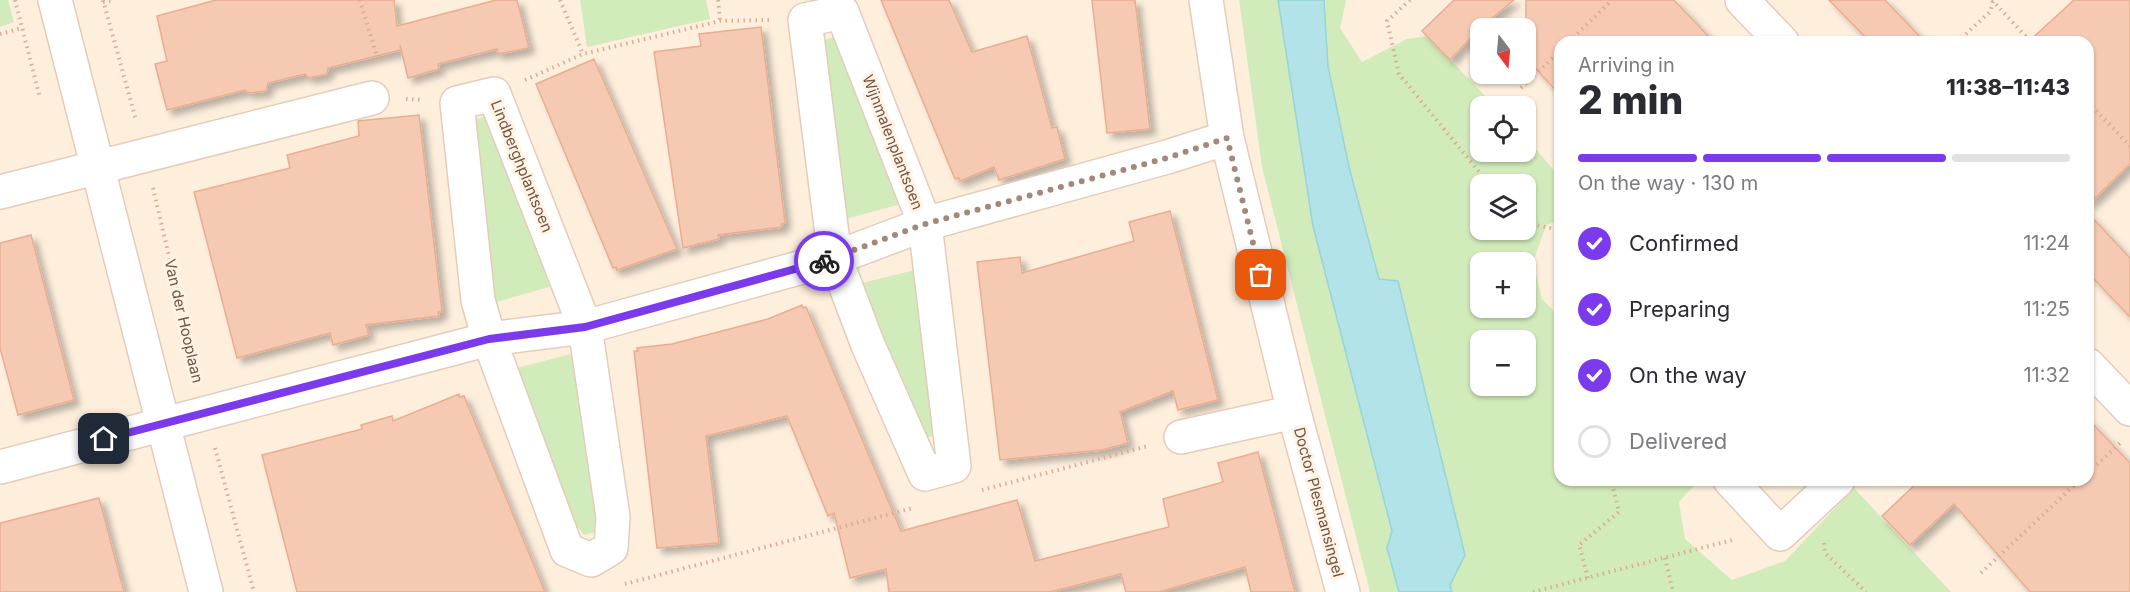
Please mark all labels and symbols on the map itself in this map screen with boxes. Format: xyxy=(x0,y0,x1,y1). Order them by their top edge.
north arrow xyxy=(1470,18,1536,84)
street label: Wijnmalenplantsoen xyxy=(858,72,928,212)
street label: Lindberghplantsoen xyxy=(487,97,557,235)
courier xyxy=(794,231,854,291)
pin xyxy=(1235,249,1286,300)
street label: Van der Hooplaan xyxy=(161,257,207,385)
pin xyxy=(78,413,129,464)
street label: Doctor Plesmansingel xyxy=(1290,425,1348,579)

